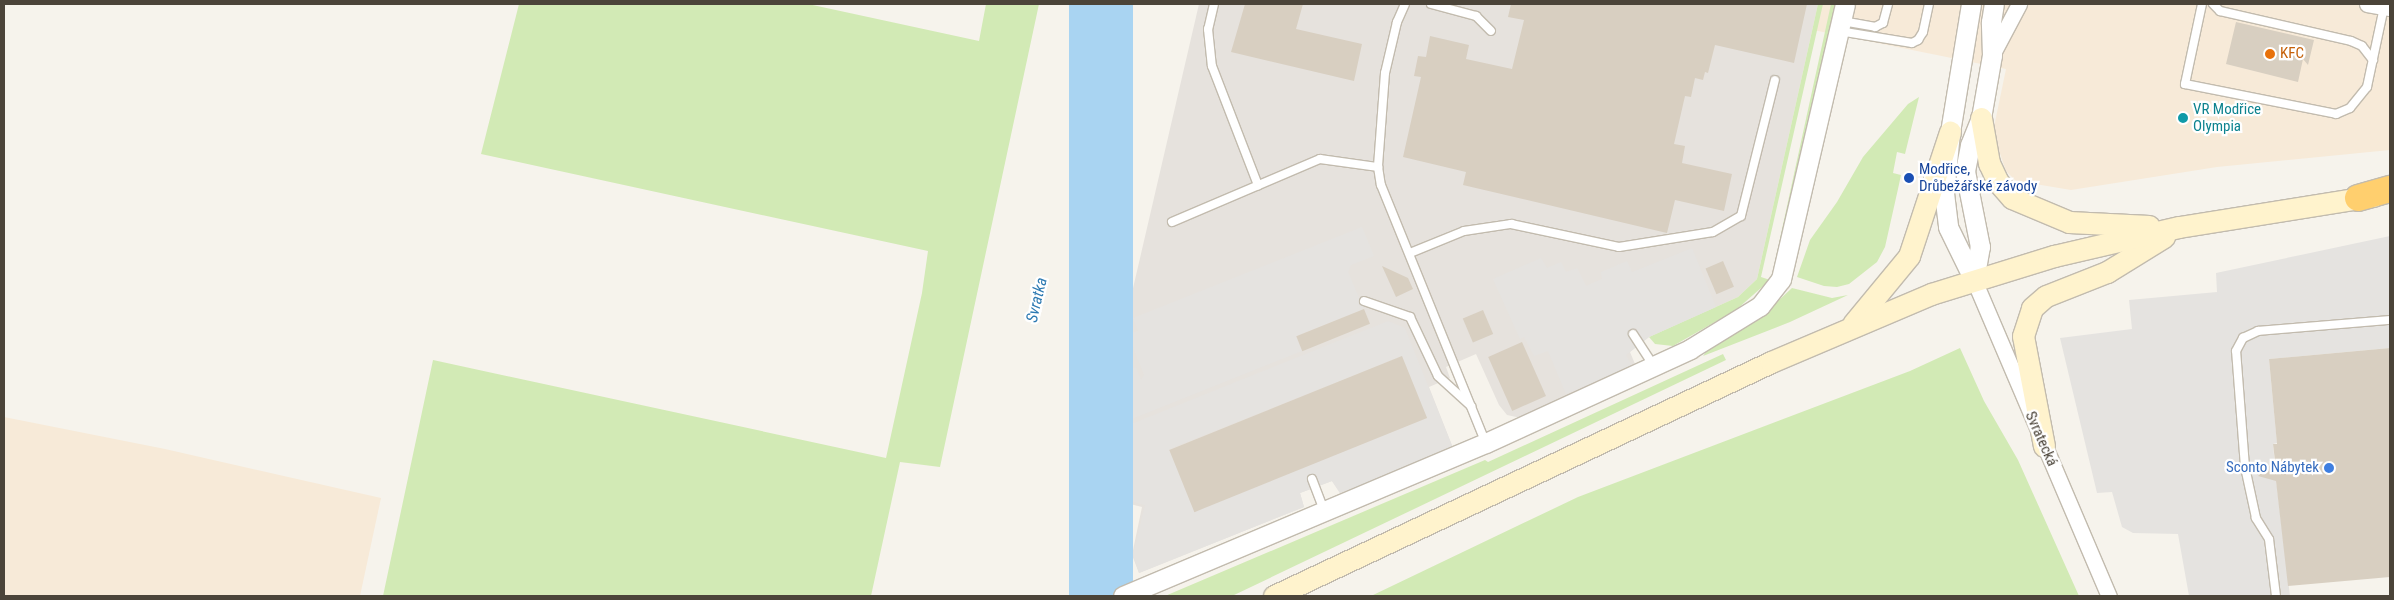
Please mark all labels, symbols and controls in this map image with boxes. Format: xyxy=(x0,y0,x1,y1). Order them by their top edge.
place label: KFC xyxy=(2280,45,2304,63)
marker: KFC xyxy=(2264,48,2276,60)
place label: VR Modřice Olympia xyxy=(2193,100,2261,135)
marker: VR Modřice Olympia xyxy=(2177,112,2189,124)
place label: Modřice, Drůbežářské závody xyxy=(1919,160,2037,195)
marker: Modřice, Drůbežářské závody xyxy=(1903,172,1915,184)
water label: Svratka xyxy=(1023,276,1051,324)
street label: Svratecká xyxy=(2021,409,2061,469)
place label: Sconto Nábytek xyxy=(2226,459,2319,477)
marker: Sconto Nábytek xyxy=(2323,462,2335,474)

